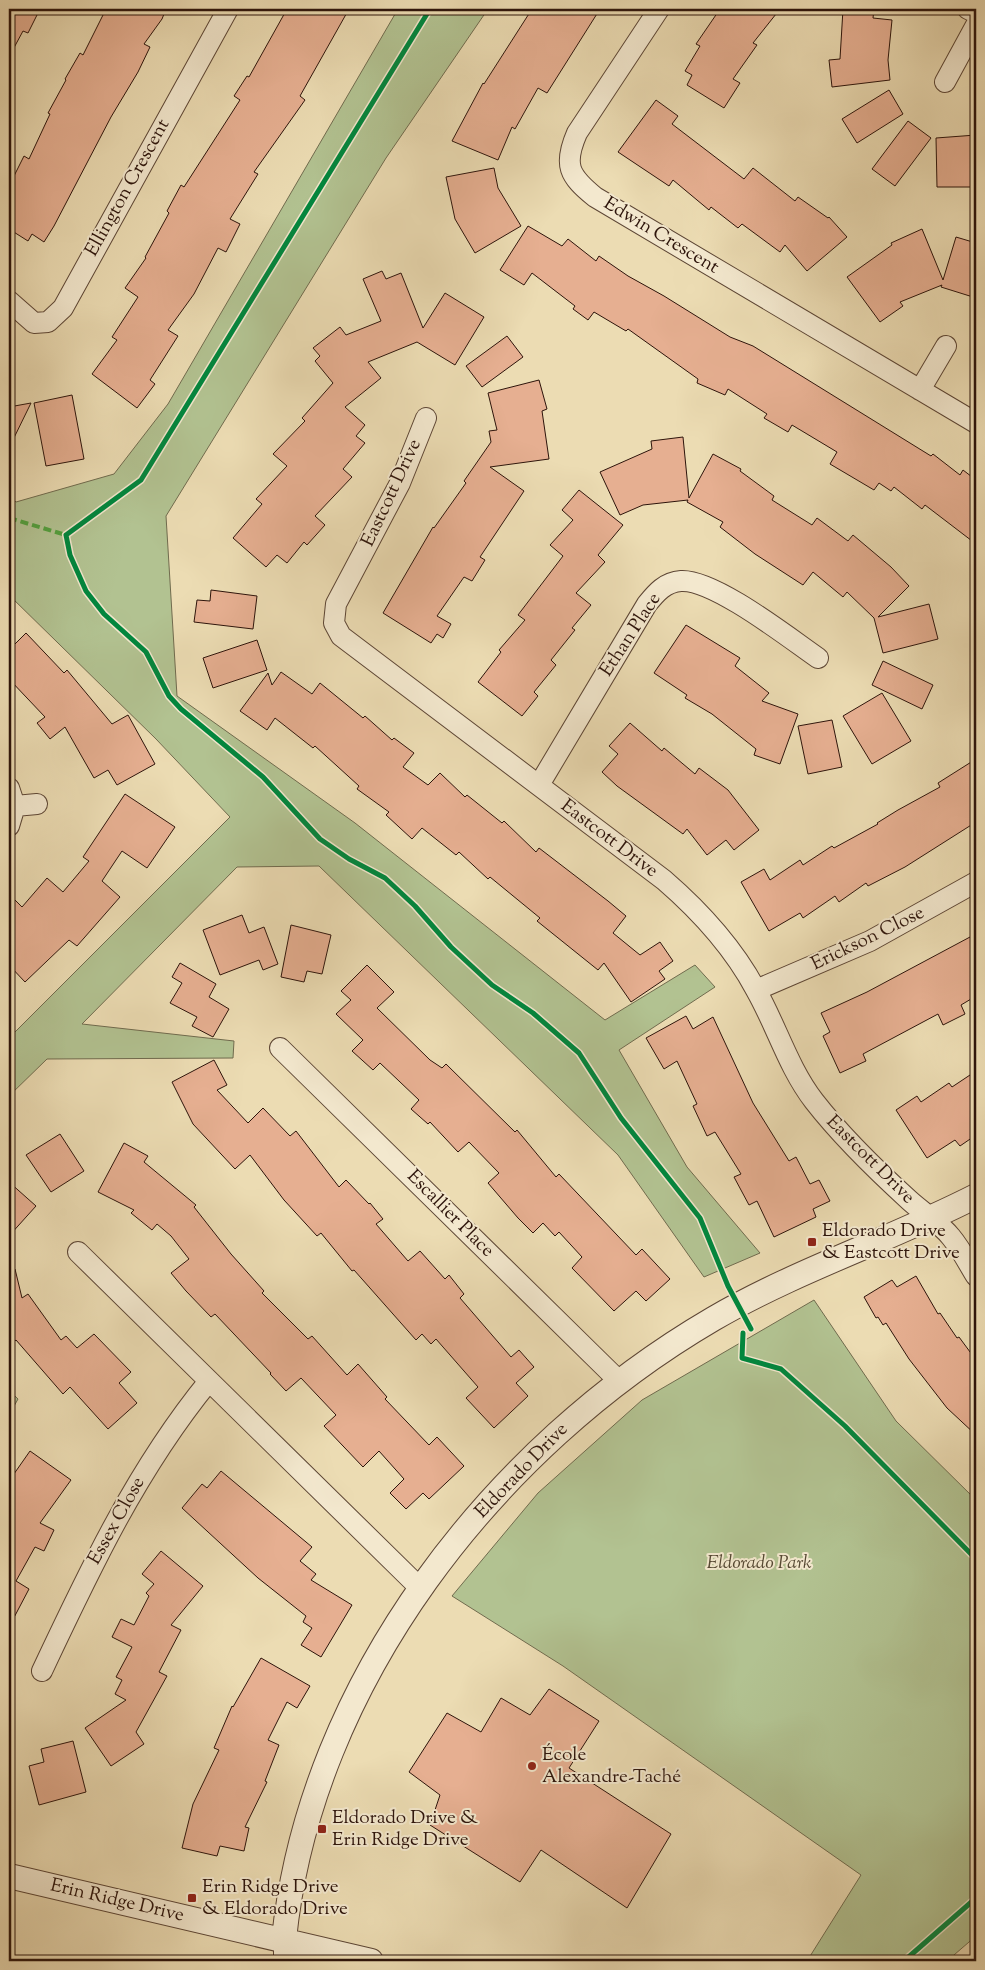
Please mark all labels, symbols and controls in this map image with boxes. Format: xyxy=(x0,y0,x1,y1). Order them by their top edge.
street label: Ellington Crescent xyxy=(79,114,177,262)
street label: Edwin Crescent xyxy=(598,191,724,281)
street label: Eastcott Drive xyxy=(355,435,429,551)
street label: Ethan Place xyxy=(594,588,668,682)
street label: Eastcott Drive xyxy=(555,793,663,885)
street label: Erickson Close xyxy=(807,900,929,978)
street label: Eastcott Drive xyxy=(819,1109,921,1211)
street label: Escallier Place xyxy=(400,1164,500,1264)
place label: Eldorado Drive & Eastcott Drive xyxy=(822,1218,960,1267)
marker: Eldorado Drive & Eastcott Drive xyxy=(806,1236,818,1248)
street label: Eldorado Drive xyxy=(469,1417,575,1525)
street label: Essex Close xyxy=(82,1472,152,1570)
park label: Eldorado Park xyxy=(706,1550,812,1577)
place label: École Alexandre-Taché xyxy=(542,1742,681,1791)
marker: École Alexandre-Taché xyxy=(526,1760,538,1772)
place label: Eldorado Drive & Erin Ridge Drive xyxy=(332,1805,478,1854)
marker: Eldorado Drive & Erin Ridge Drive xyxy=(316,1823,328,1835)
street label: Erin Ridge Drive xyxy=(47,1872,187,1930)
place label: Erin Ridge Drive & Eldorado Drive xyxy=(202,1874,348,1923)
marker: Erin Ridge Drive & Eldorado Drive xyxy=(186,1892,198,1904)

